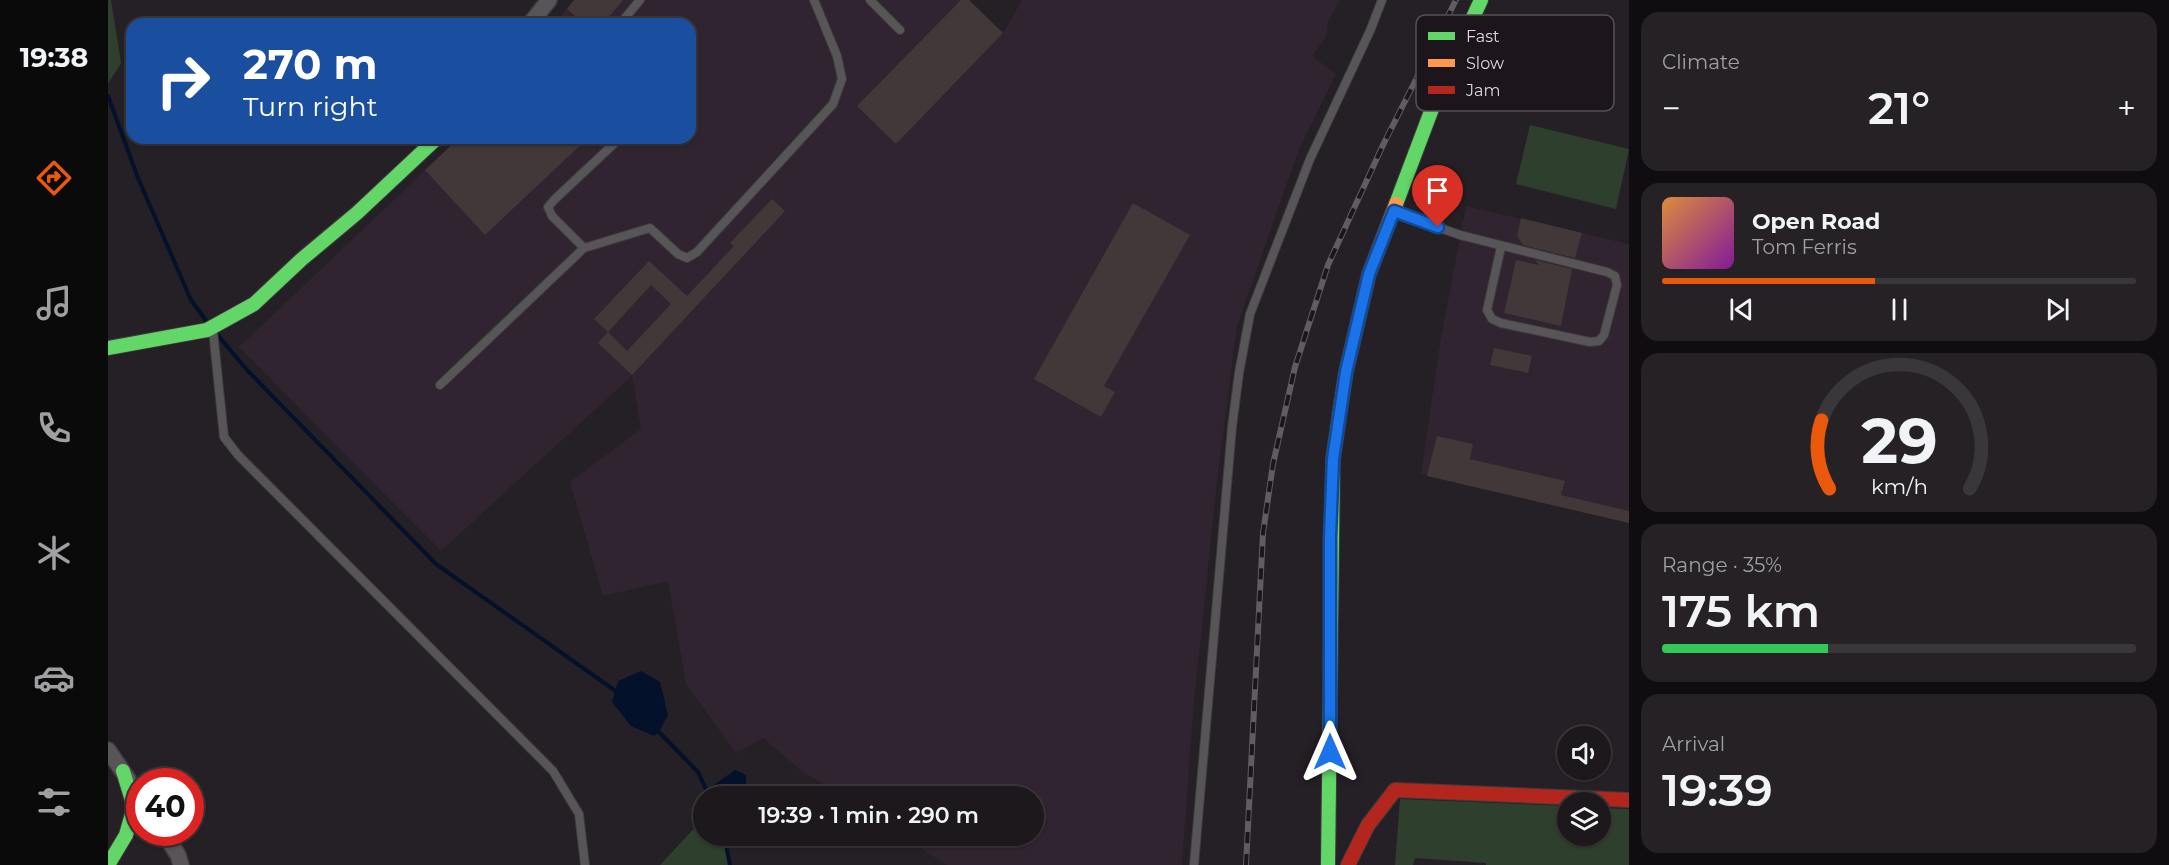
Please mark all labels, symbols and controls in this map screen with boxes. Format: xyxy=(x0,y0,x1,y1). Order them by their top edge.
legend xyxy=(1416,15,1614,111)
text: Fast xyxy=(1466,27,1500,46)
text: 270 m xyxy=(243,38,377,90)
text: 19:38 xyxy=(20,41,88,74)
icon: right xyxy=(144,42,222,120)
text: Climate xyxy=(1662,50,1740,74)
text: Slow xyxy=(1466,54,1504,73)
text: 21° xyxy=(1868,80,1930,135)
text: Jam xyxy=(1465,81,1500,100)
text: − xyxy=(1662,88,1681,128)
text: + xyxy=(2117,88,2136,128)
text: Turn right xyxy=(243,90,378,123)
icon: directions xyxy=(33,157,75,199)
pin xyxy=(1412,165,1463,227)
icon: arrive xyxy=(1421,174,1454,207)
text: Open Road xyxy=(1752,208,1880,235)
text: Tom Ferris xyxy=(1752,235,1857,259)
icon: music xyxy=(33,282,75,324)
icon: previous xyxy=(1725,293,1758,326)
icon: pause xyxy=(1883,293,1916,326)
icon: next xyxy=(2041,293,2074,326)
text: 29 xyxy=(1861,404,1937,480)
icon: phone xyxy=(33,407,75,449)
text: km/h xyxy=(1870,474,1928,500)
icon: climate xyxy=(33,532,75,574)
text: Range · 35% xyxy=(1662,553,1782,577)
text: 175 km xyxy=(1662,583,1820,638)
icon: car xyxy=(33,657,75,699)
position arrow xyxy=(1298,720,1362,784)
map controls xyxy=(1557,726,1611,846)
button: sound xyxy=(1557,726,1611,780)
text: Arrival xyxy=(1662,732,1725,756)
text: 19:39 xyxy=(1662,762,1773,817)
speed limit sign: 40 xyxy=(126,768,204,846)
icon: filters xyxy=(33,781,75,823)
button: layers xyxy=(1557,792,1611,846)
text: 19:39 · 1 min · 290 m xyxy=(758,802,979,829)

